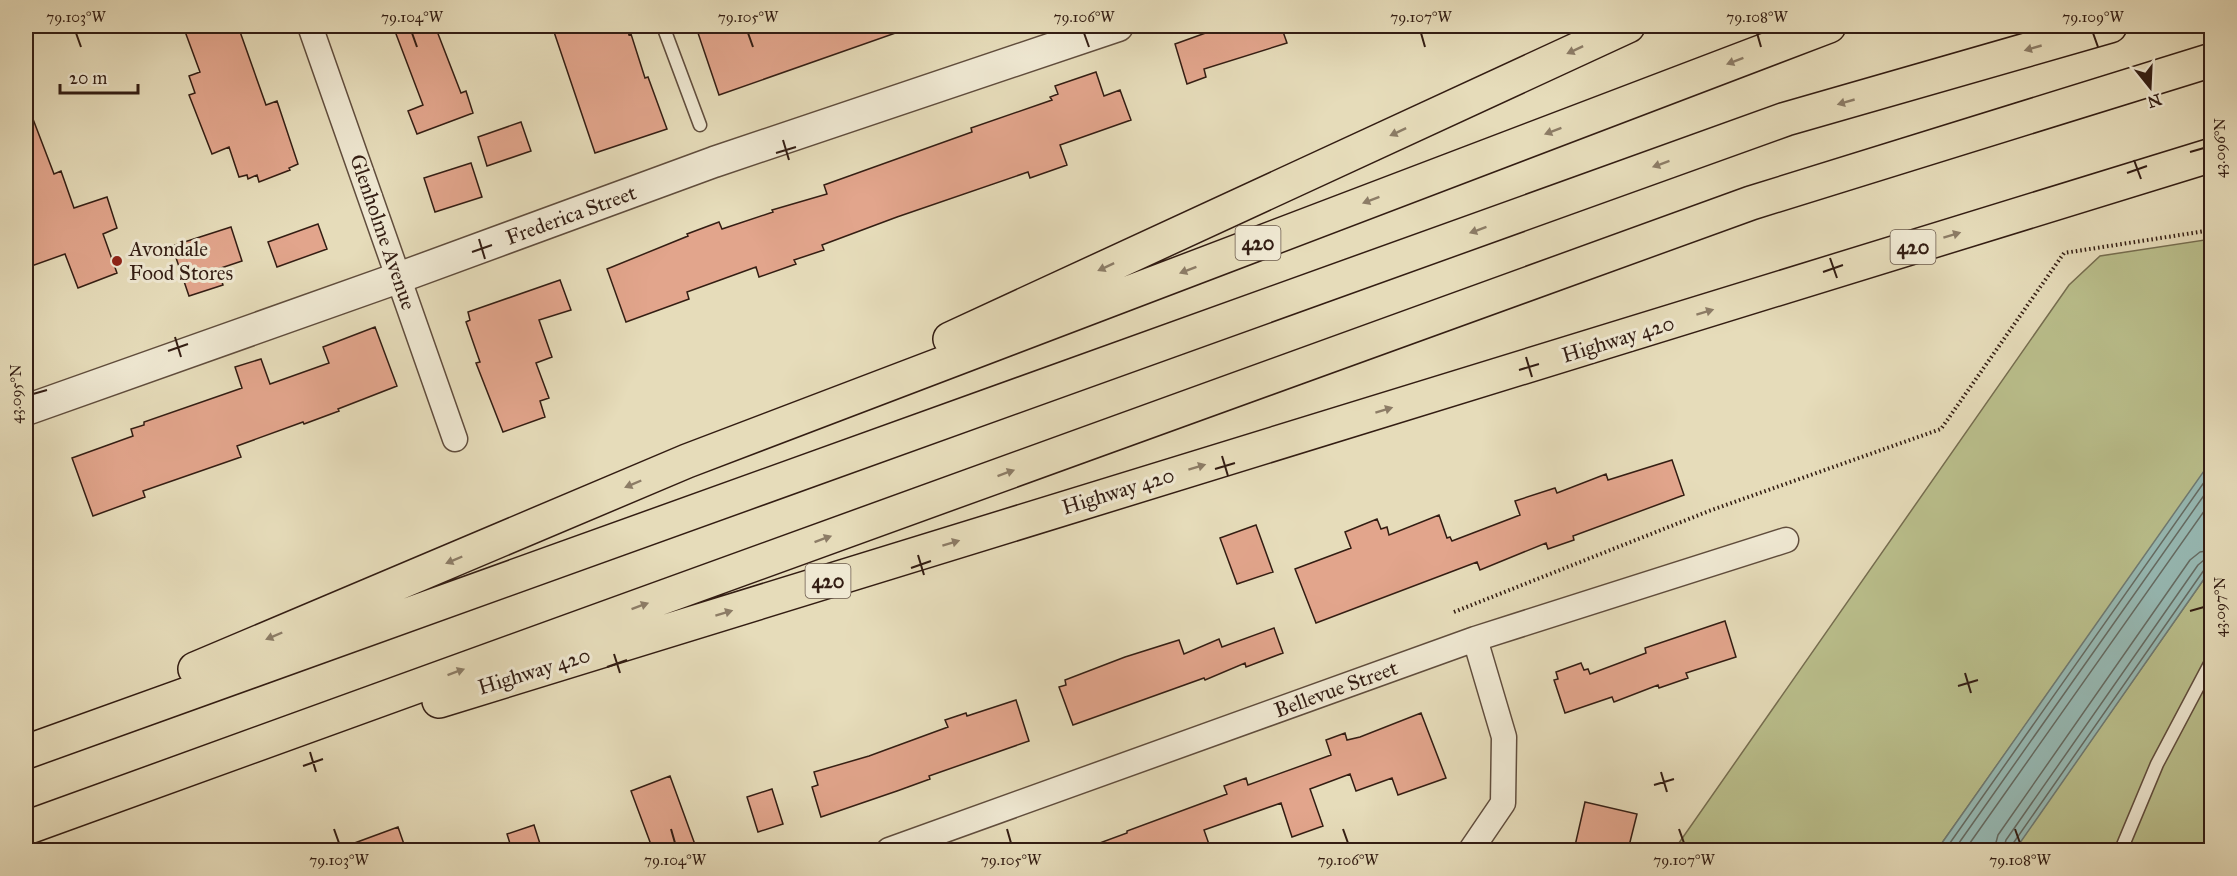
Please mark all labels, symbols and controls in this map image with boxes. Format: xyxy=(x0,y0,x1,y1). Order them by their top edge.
text: 79.103°W xyxy=(46,8,106,26)
text: 79.104°W xyxy=(381,8,444,26)
text: 79.105°W xyxy=(718,8,779,26)
text: 79.106°W xyxy=(1053,8,1115,26)
text: 79.107°W xyxy=(1390,8,1452,26)
text: 79.108°W xyxy=(1726,8,1788,26)
text: 79.109°W xyxy=(2062,8,2125,26)
one-way arrow xyxy=(2024,44,2042,53)
one-way arrow xyxy=(1566,46,1583,55)
scale bar xyxy=(60,57,138,95)
one-way arrow xyxy=(1726,57,1744,67)
north arrow xyxy=(2120,57,2180,117)
text: 20 m xyxy=(69,67,107,89)
text: N xyxy=(2145,90,2164,112)
one-way arrow xyxy=(1837,98,1855,107)
text: 43.096°N xyxy=(2211,118,2229,178)
one-way arrow xyxy=(1544,127,1562,136)
one-way arrow xyxy=(1389,128,1406,137)
street label: Glenholme Avenue xyxy=(344,151,422,313)
one-way arrow xyxy=(1652,160,1670,170)
street label: Frederica Street xyxy=(502,179,640,251)
one-way arrow xyxy=(1361,196,1379,206)
road number: 420 xyxy=(1236,226,1280,260)
one-way arrow xyxy=(1469,226,1487,236)
road number: 420 xyxy=(1890,230,1936,264)
one-way arrow xyxy=(1943,230,1961,239)
place label: Avondale Food Stores xyxy=(128,236,233,286)
marker: Avondale Food Stores xyxy=(110,254,124,268)
one-way arrow xyxy=(1097,262,1115,272)
one-way arrow xyxy=(1179,265,1197,275)
one-way arrow xyxy=(1696,307,1714,316)
street label: Highway 420 xyxy=(1559,310,1677,368)
text: 43.095°N xyxy=(7,364,25,424)
one-way arrow xyxy=(1375,405,1393,414)
street label: Highway 420 xyxy=(1059,462,1177,520)
one-way arrow xyxy=(1188,462,1206,471)
one-way arrow xyxy=(997,467,1015,477)
one-way arrow xyxy=(624,479,642,489)
one-way arrow xyxy=(814,534,832,543)
one-way arrow xyxy=(942,538,960,547)
one-way arrow xyxy=(445,556,463,565)
road number: 420 xyxy=(806,564,850,598)
text: 43.097°N xyxy=(2211,577,2229,637)
one-way arrow xyxy=(631,600,649,610)
one-way arrow xyxy=(715,608,733,617)
one-way arrow xyxy=(265,631,283,641)
street label: Highway 420 xyxy=(475,642,593,700)
street label: Bellevue Street xyxy=(1271,654,1402,723)
one-way arrow xyxy=(448,667,466,677)
text: 79.103°W xyxy=(309,851,369,869)
text: 79.104°W xyxy=(644,851,707,869)
text: 79.105°W xyxy=(981,851,1042,869)
text: 79.106°W xyxy=(1317,851,1379,869)
text: 79.107°W xyxy=(1653,851,1715,869)
text: 79.108°W xyxy=(1989,851,2051,869)

